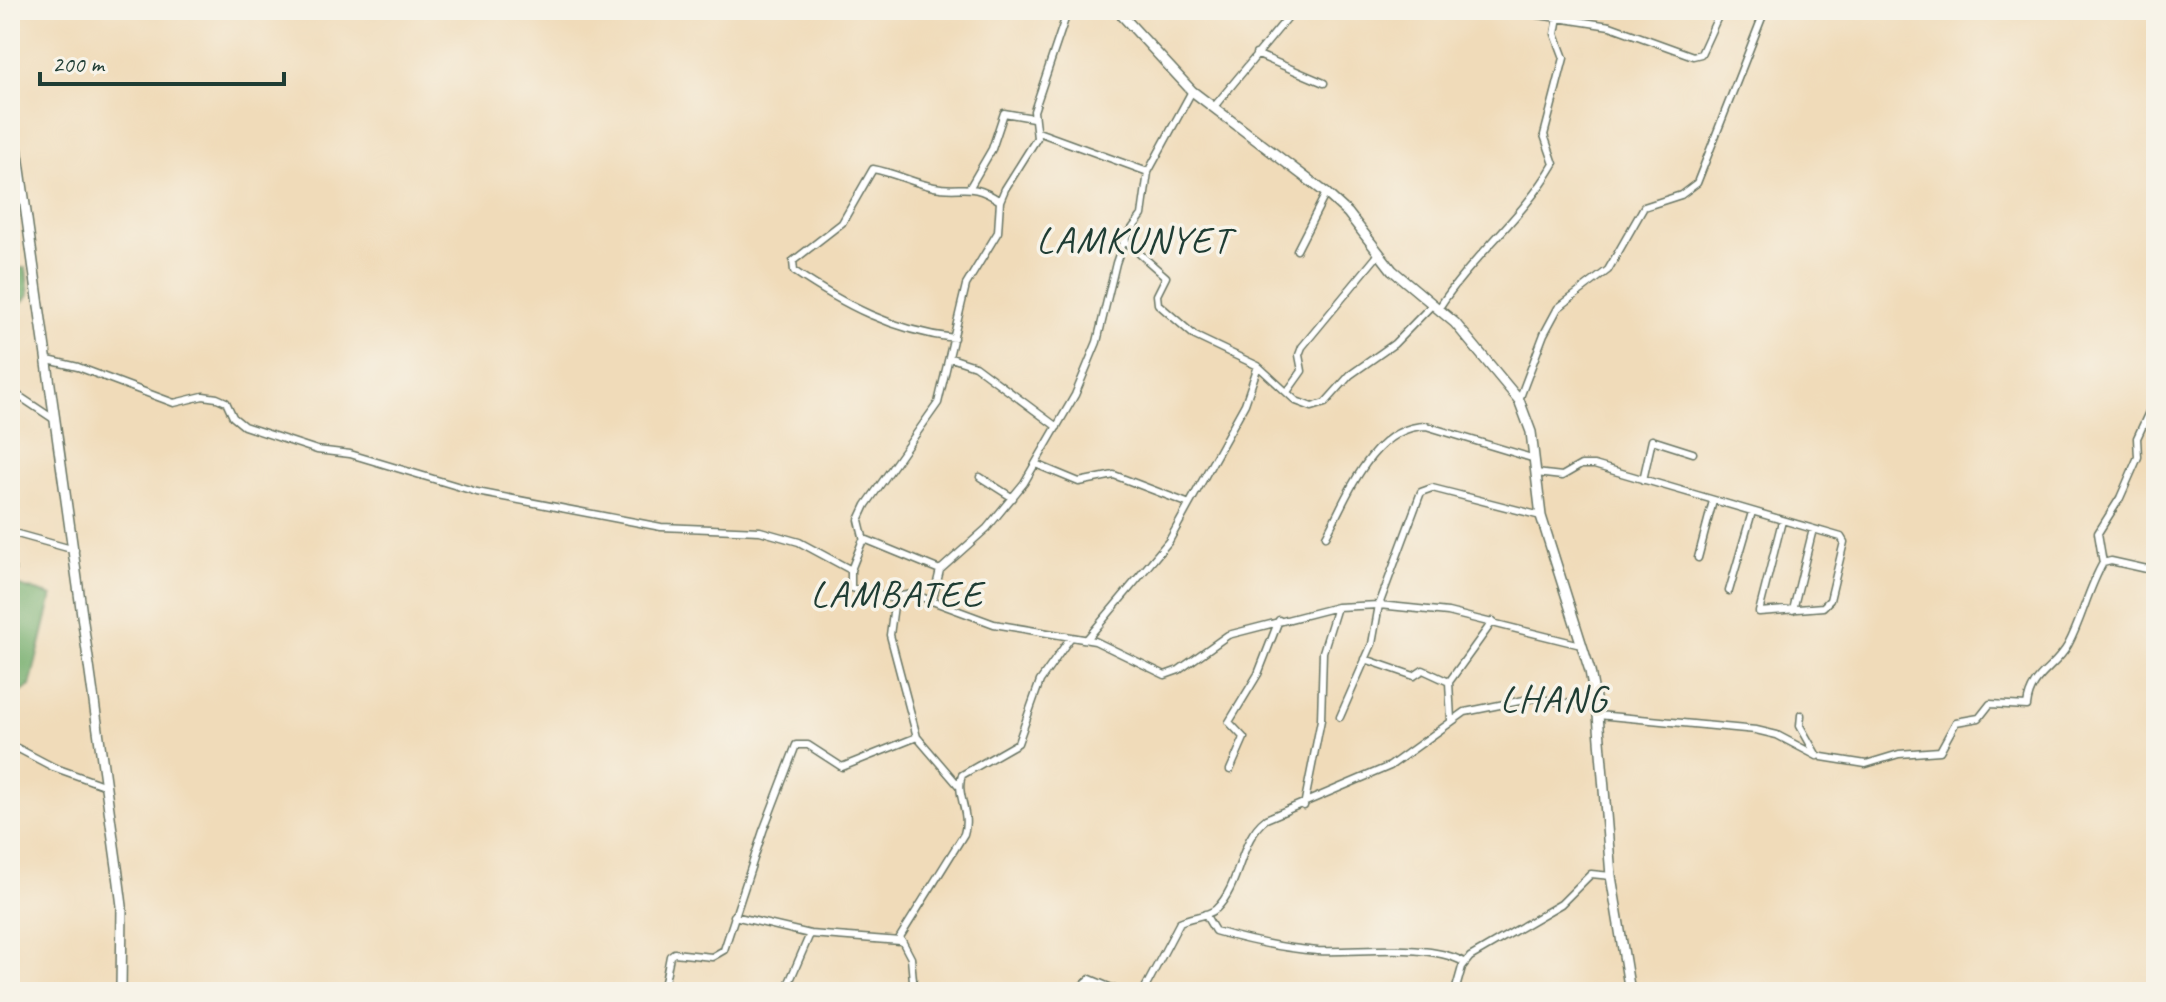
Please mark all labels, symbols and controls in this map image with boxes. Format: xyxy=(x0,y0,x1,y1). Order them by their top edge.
scale bar xyxy=(40,36,284,86)
text: 200 m xyxy=(52,49,106,79)
district label: LAMKUNYET xyxy=(1036,216,1237,263)
district label: LAMBATEE xyxy=(810,570,986,617)
district label: LHANG xyxy=(1500,675,1610,722)

